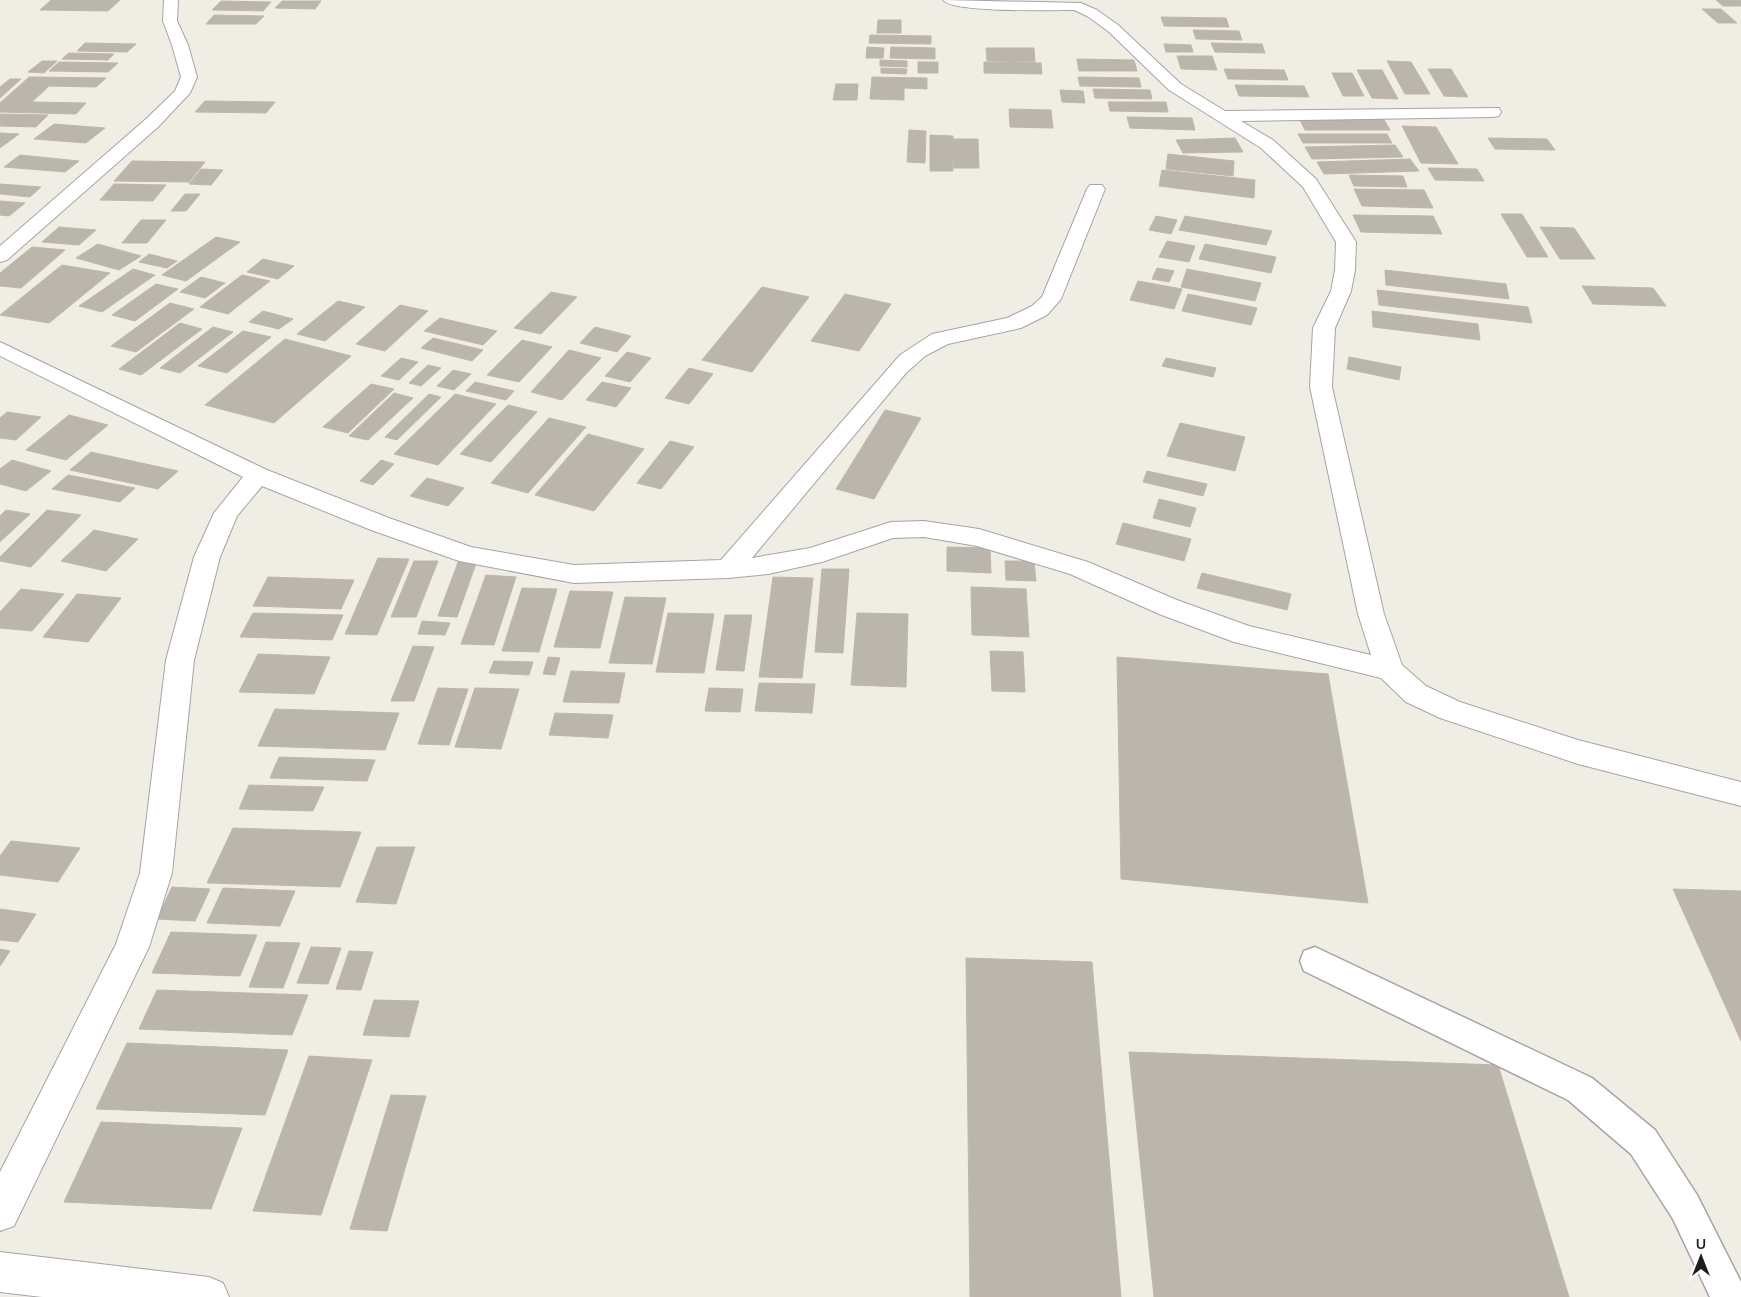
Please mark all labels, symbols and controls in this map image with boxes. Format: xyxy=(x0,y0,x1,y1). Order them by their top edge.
north arrow xyxy=(1676,1232,1726,1282)
text: U xyxy=(1696,1235,1706,1253)

